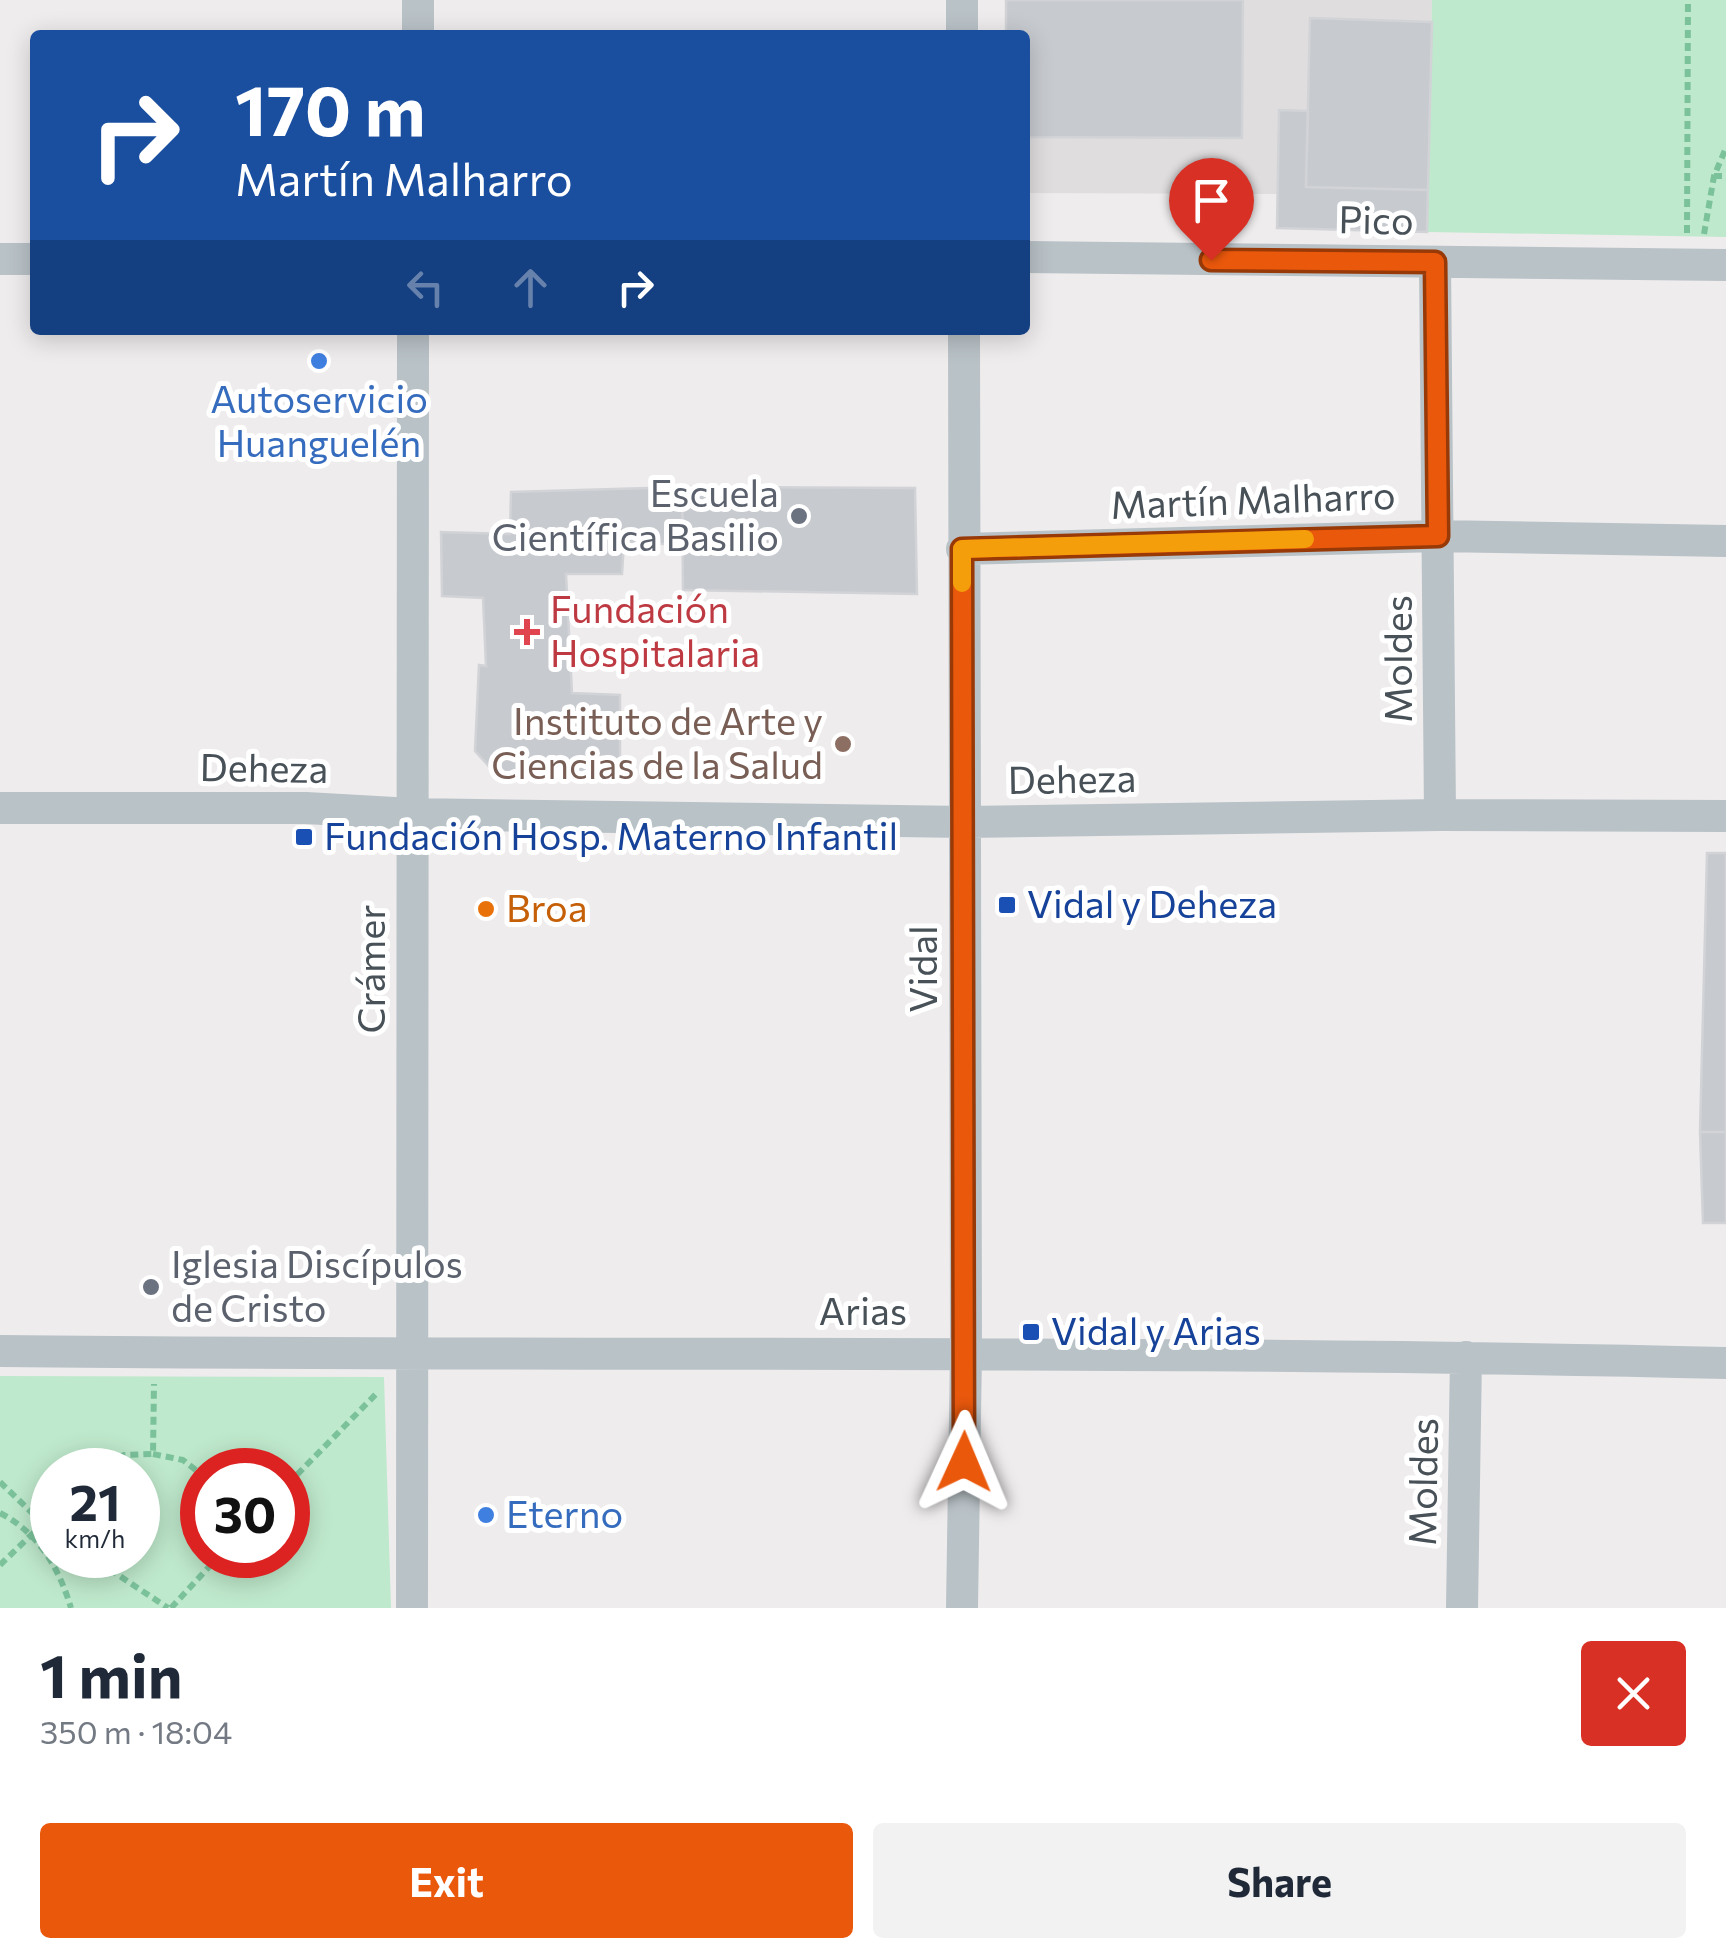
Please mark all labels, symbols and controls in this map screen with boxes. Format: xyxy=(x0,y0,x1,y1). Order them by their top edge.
text: 170 m xyxy=(235,65,426,150)
icon: right xyxy=(70,70,200,200)
text: Martín Malharro xyxy=(235,150,573,205)
pin xyxy=(1169,158,1254,261)
icon: arrive xyxy=(1184,173,1239,228)
street label: Pico xyxy=(1338,194,1414,243)
icon: left xyxy=(398,260,453,315)
icon: ahead xyxy=(503,260,558,315)
icon: right xyxy=(608,260,663,315)
marker: Autoservicio Huanguelén xyxy=(308,350,330,372)
place label: Autoservicio Huanguelén xyxy=(210,374,428,465)
place label: Escuela Científica Basilio xyxy=(492,468,779,559)
street label: Martín Malharro xyxy=(1110,470,1396,527)
marker: Escuela Científica Basilio xyxy=(788,505,810,527)
place label: Fundación Hospitalaria xyxy=(550,584,760,675)
street label: Moldes xyxy=(1373,595,1420,723)
marker: Fundación Hospitalaria xyxy=(514,619,540,645)
place label: Instituto de Arte y Ciencias de la Salud xyxy=(491,696,823,787)
marker: Instituto de Arte y Ciencias de la Salud xyxy=(832,733,854,755)
street label: Deheza xyxy=(199,742,329,791)
street label: Deheza xyxy=(1007,753,1137,802)
place label: Fundación Hosp. Materno Infantil xyxy=(324,811,898,858)
marker: Fundación Hosp. Materno Infantil xyxy=(293,826,315,848)
place label: Vidal y Deheza xyxy=(1027,879,1277,926)
place label: Broa xyxy=(506,883,588,930)
marker: Vidal y Deheza xyxy=(996,894,1018,916)
marker: Broa xyxy=(475,898,497,920)
street label: Crámer xyxy=(346,905,393,1033)
street label: Vidal xyxy=(898,925,945,1013)
place label: Iglesia Discípulos de Cristo xyxy=(171,1239,463,1330)
marker: Iglesia Discípulos de Cristo xyxy=(140,1276,162,1298)
street label: Arias xyxy=(819,1286,907,1333)
place label: Vidal y Arias xyxy=(1051,1306,1261,1353)
marker: Vidal y Arias xyxy=(1020,1321,1042,1343)
position arrow xyxy=(912,1410,1016,1514)
street label: Moldes xyxy=(1397,1418,1446,1546)
speed limit sign: 30 xyxy=(180,1448,310,1578)
text: 21 xyxy=(69,1470,121,1531)
place label: Eterno xyxy=(506,1489,623,1536)
marker: Eterno xyxy=(475,1504,497,1526)
text: km/h xyxy=(65,1523,125,1553)
text: 1 min xyxy=(40,1637,182,1710)
button: close xyxy=(1581,1641,1686,1746)
text: 350 m · 18:04 xyxy=(40,1711,232,1751)
button: Exit xyxy=(40,1823,853,1938)
button: Share xyxy=(873,1823,1686,1938)

